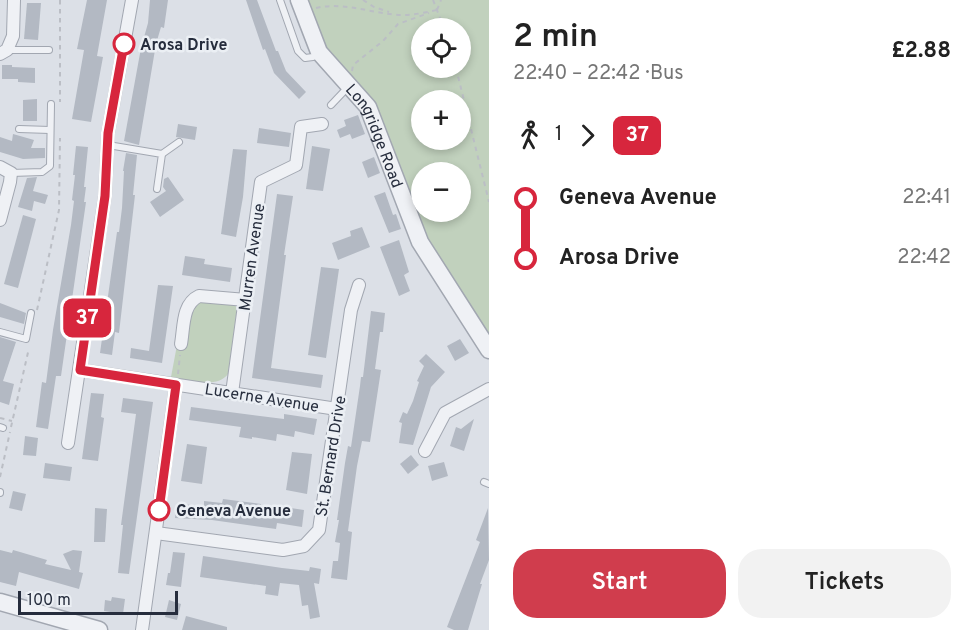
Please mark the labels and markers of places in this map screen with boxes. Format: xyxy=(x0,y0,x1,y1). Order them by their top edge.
marker: Arosa Drive xyxy=(113,33,135,55)
place label: Arosa Drive xyxy=(140,36,227,56)
marker: Geneva Avenue xyxy=(148,499,170,521)
place label: Geneva Avenue xyxy=(176,502,291,522)

